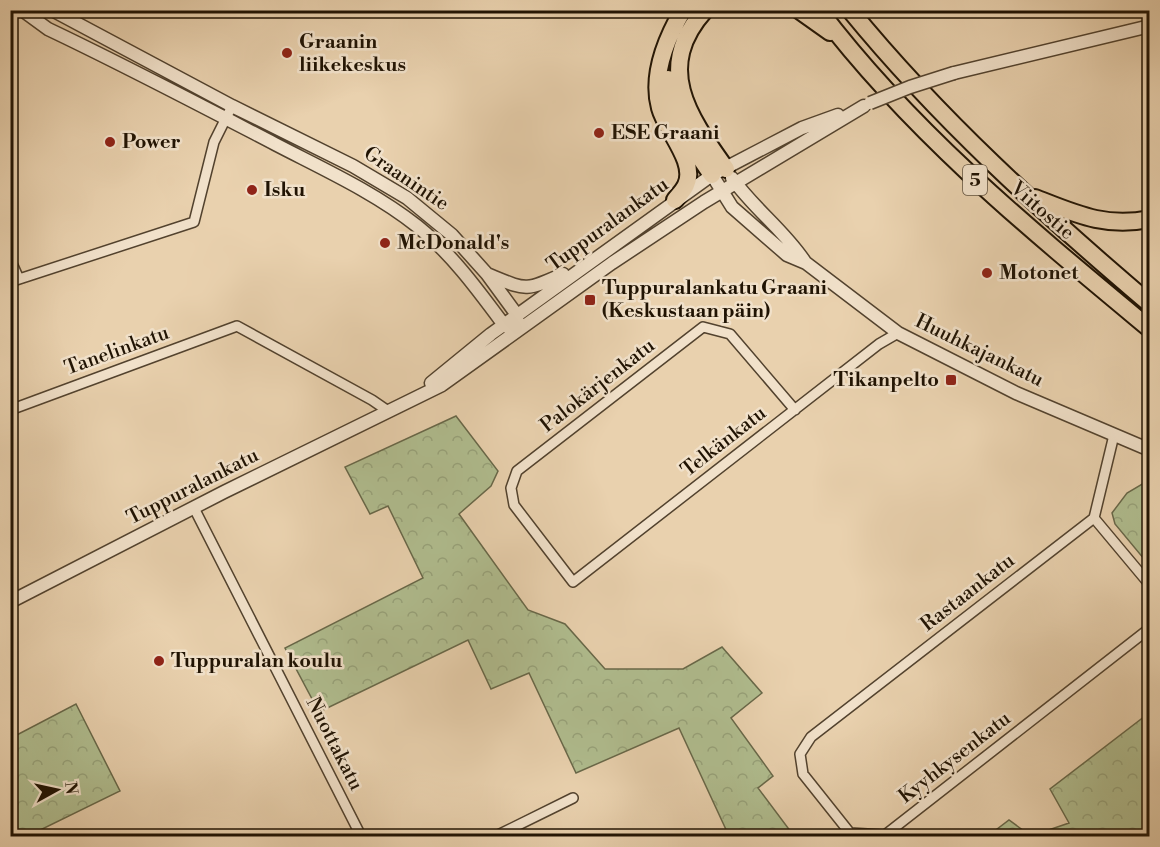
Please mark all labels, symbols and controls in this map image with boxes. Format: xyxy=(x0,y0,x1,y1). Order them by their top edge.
place label: Graanin liikekeskus xyxy=(299,30,406,78)
marker: Graanin liikekeskus xyxy=(280,46,294,60)
place label: ESE Graani xyxy=(611,121,720,146)
marker: ESE Graani xyxy=(592,126,606,140)
place label: Power xyxy=(122,130,181,155)
marker: Power xyxy=(103,135,117,149)
street label: Graanintie xyxy=(358,141,454,217)
road number: 5 xyxy=(963,165,987,195)
street label: Tuppuralankatu xyxy=(542,172,674,278)
street label: Viitostie xyxy=(1004,176,1079,246)
place label: Isku xyxy=(264,178,306,203)
marker: Isku xyxy=(245,183,259,197)
place label: McDonald's xyxy=(397,231,509,256)
marker: McDonald's xyxy=(378,236,392,250)
place label: Motonet xyxy=(999,261,1079,286)
marker: Motonet xyxy=(980,266,994,280)
place label: Tuppuralankatu Graani (Keskustaan päin) xyxy=(602,276,828,324)
marker: Tuppuralankatu Graani (Keskustaan päin) xyxy=(583,293,597,307)
street label: Huuhkajankatu xyxy=(911,309,1048,393)
street label: Tanelinkatu xyxy=(61,320,173,381)
street label: Palokärjenkatu xyxy=(536,333,661,438)
place label: Tikanpelto xyxy=(834,368,939,393)
marker: Tikanpelto xyxy=(944,373,958,387)
street label: Telkänkatu xyxy=(676,401,772,483)
street label: Tuppuralankatu xyxy=(123,443,264,531)
street label: Rastaankatu xyxy=(916,548,1021,638)
place label: Tuppuralan koulu xyxy=(171,649,343,674)
marker: Tuppuralan koulu xyxy=(152,654,166,668)
street label: Nuottakatu xyxy=(300,693,368,795)
street label: Kyyhkysenkatu xyxy=(894,706,1017,810)
north arrow xyxy=(27,760,87,820)
text: N xyxy=(60,780,82,796)

